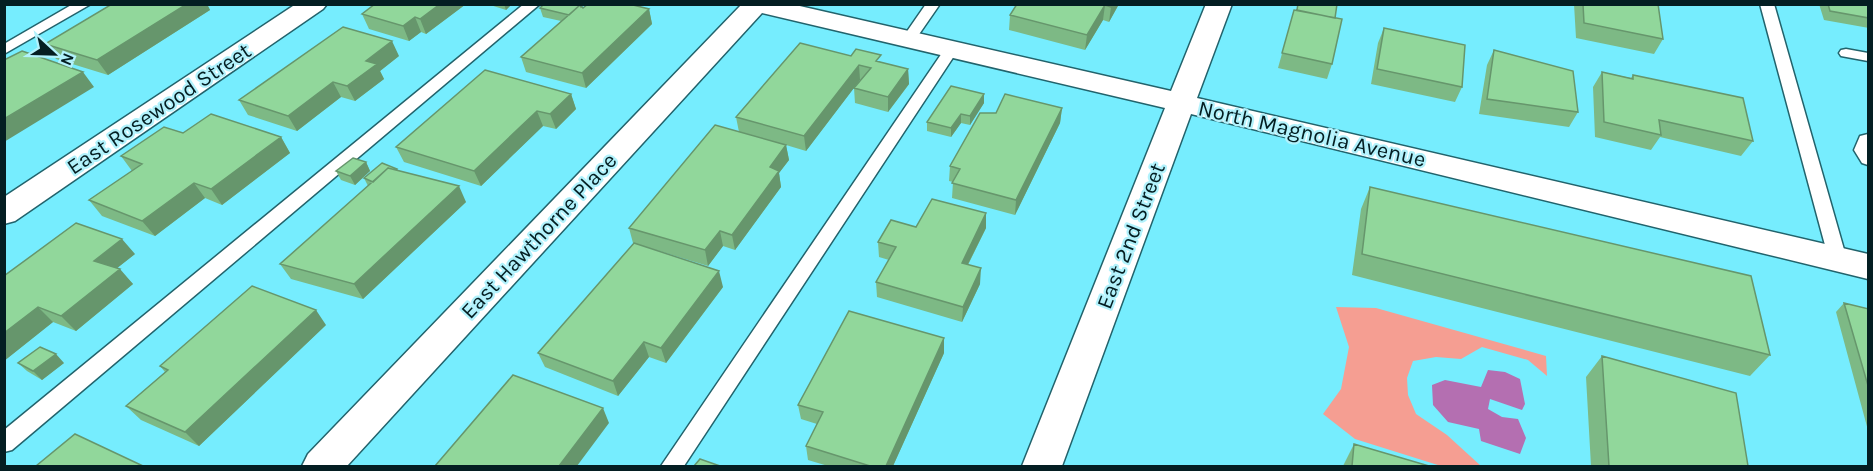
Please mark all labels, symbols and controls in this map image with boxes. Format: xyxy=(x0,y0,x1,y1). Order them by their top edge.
north arrow xyxy=(24,24,84,84)
street label: East Rosewood Street xyxy=(62,38,256,180)
text: N xyxy=(56,51,78,68)
street label: North Magnolia Avenue xyxy=(1196,95,1428,173)
street label: East Hawthorne Place xyxy=(456,148,622,324)
street label: East 2nd Street xyxy=(1091,159,1171,313)

